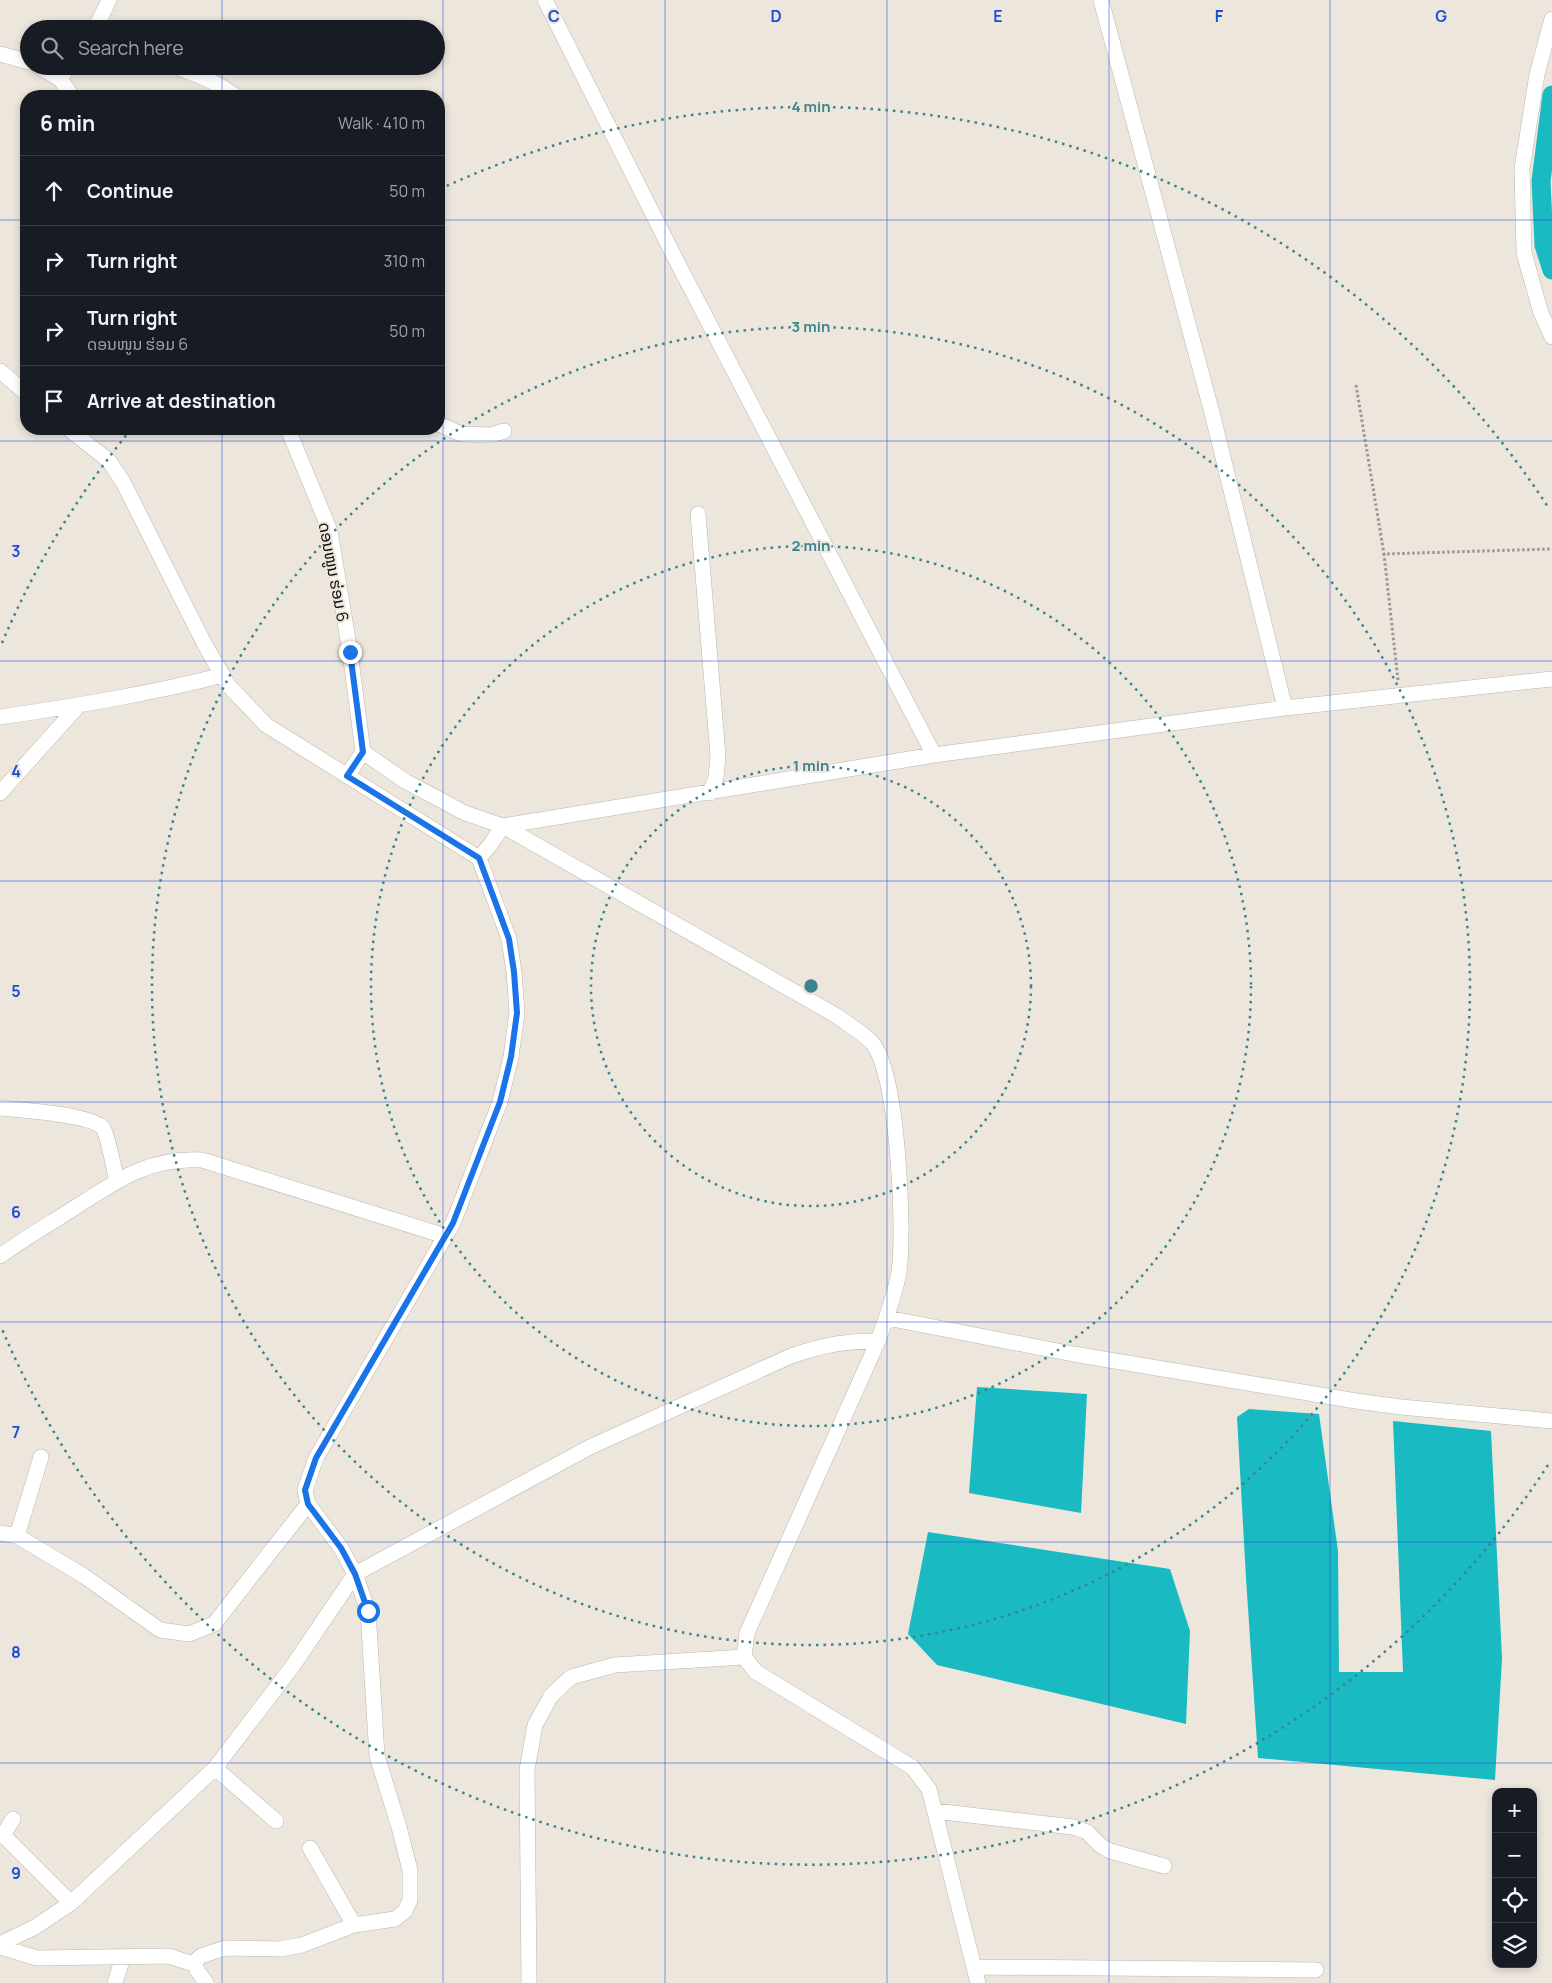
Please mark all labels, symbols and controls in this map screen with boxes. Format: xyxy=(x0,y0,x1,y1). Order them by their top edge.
text: C xyxy=(548,5,560,27)
text: D xyxy=(770,5,782,27)
text: E xyxy=(993,5,1003,27)
text: F xyxy=(1215,5,1224,27)
text: G xyxy=(1435,5,1447,27)
search box xyxy=(20,20,445,75)
icon: search xyxy=(38,34,66,62)
text: Search here xyxy=(78,35,184,61)
text: 4 min xyxy=(791,96,831,117)
text: 6 min xyxy=(40,109,95,137)
text: Walk · 410 m xyxy=(338,112,425,134)
icon: ahead xyxy=(40,177,68,205)
text: Continue xyxy=(87,178,173,204)
text: 50 m xyxy=(389,180,425,202)
icon: right xyxy=(40,247,68,275)
text: Turn right xyxy=(87,248,177,274)
text: 310 m xyxy=(383,250,425,272)
text: Turn right xyxy=(87,305,177,331)
text: 3 min xyxy=(792,316,830,337)
icon: right xyxy=(40,317,68,345)
text: 50 m xyxy=(389,320,425,342)
text: ດອນໜູນ ຮ່ອມ 6 xyxy=(87,333,188,355)
icon: arrive xyxy=(40,387,68,415)
text: Arrive at destination xyxy=(87,388,276,414)
street label: ດອນໜູນ ຮ່ອມ 6 xyxy=(314,520,354,624)
text: 2 min xyxy=(791,535,831,556)
text: 3 xyxy=(11,540,21,562)
route end xyxy=(339,641,362,664)
text: 1 min xyxy=(793,755,829,776)
text: 4 xyxy=(11,760,21,782)
centre of rings xyxy=(802,977,820,995)
text: 5 xyxy=(11,980,21,1002)
text: 6 xyxy=(11,1201,21,1223)
text: 7 xyxy=(12,1421,20,1443)
route start xyxy=(357,1600,380,1623)
text: 8 xyxy=(11,1641,21,1663)
map controls xyxy=(1492,1788,1537,1968)
button: + xyxy=(1492,1788,1537,1833)
button: − xyxy=(1492,1833,1537,1878)
text: 9 xyxy=(11,1862,21,1884)
button: locate xyxy=(1492,1878,1537,1923)
button: layers xyxy=(1492,1923,1537,1968)

